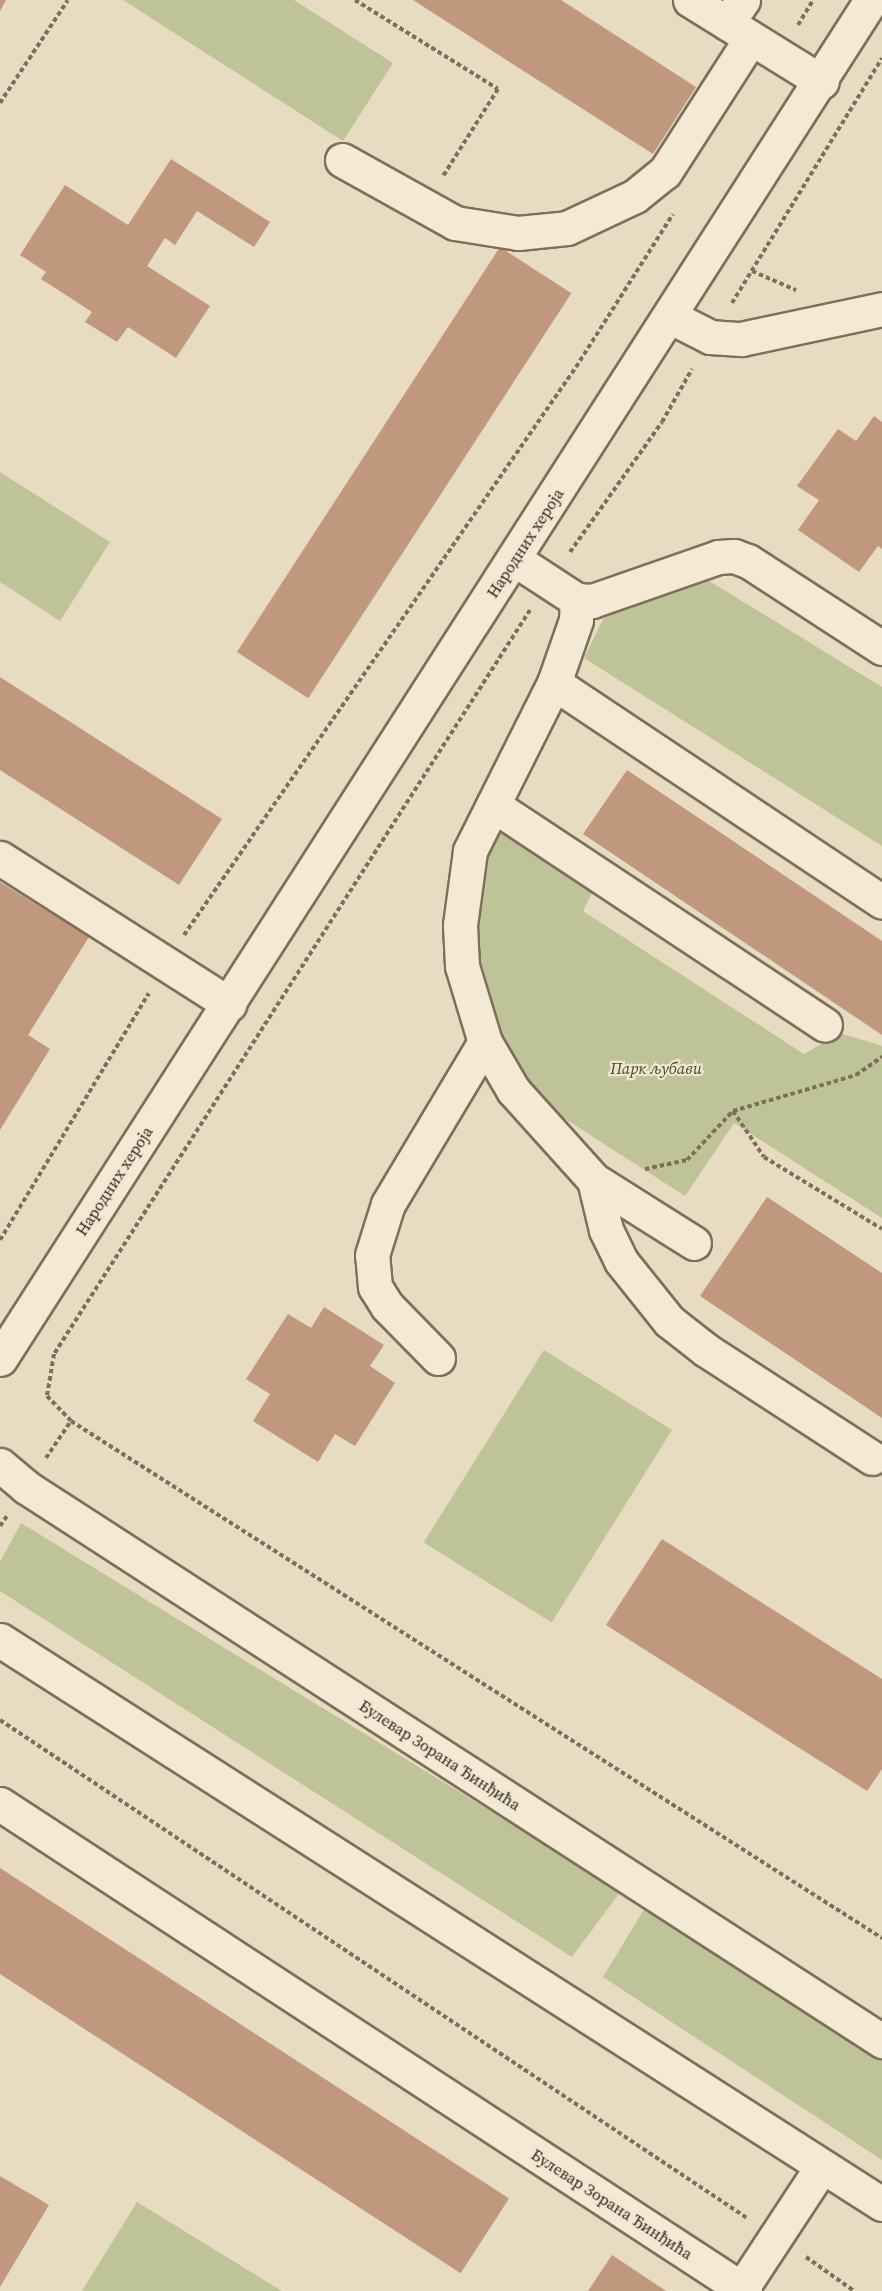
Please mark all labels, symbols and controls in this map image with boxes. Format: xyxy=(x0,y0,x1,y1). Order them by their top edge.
street label: Народних хероја xyxy=(483,485,567,601)
park label: Парк љубави xyxy=(610,1058,702,1078)
street label: Народних хероја xyxy=(72,1123,156,1239)
street label: Булевар Зорана Ђинђића xyxy=(356,1696,524,1814)
street label: Булевар Зорана Ђинђића xyxy=(528,2145,696,2263)

